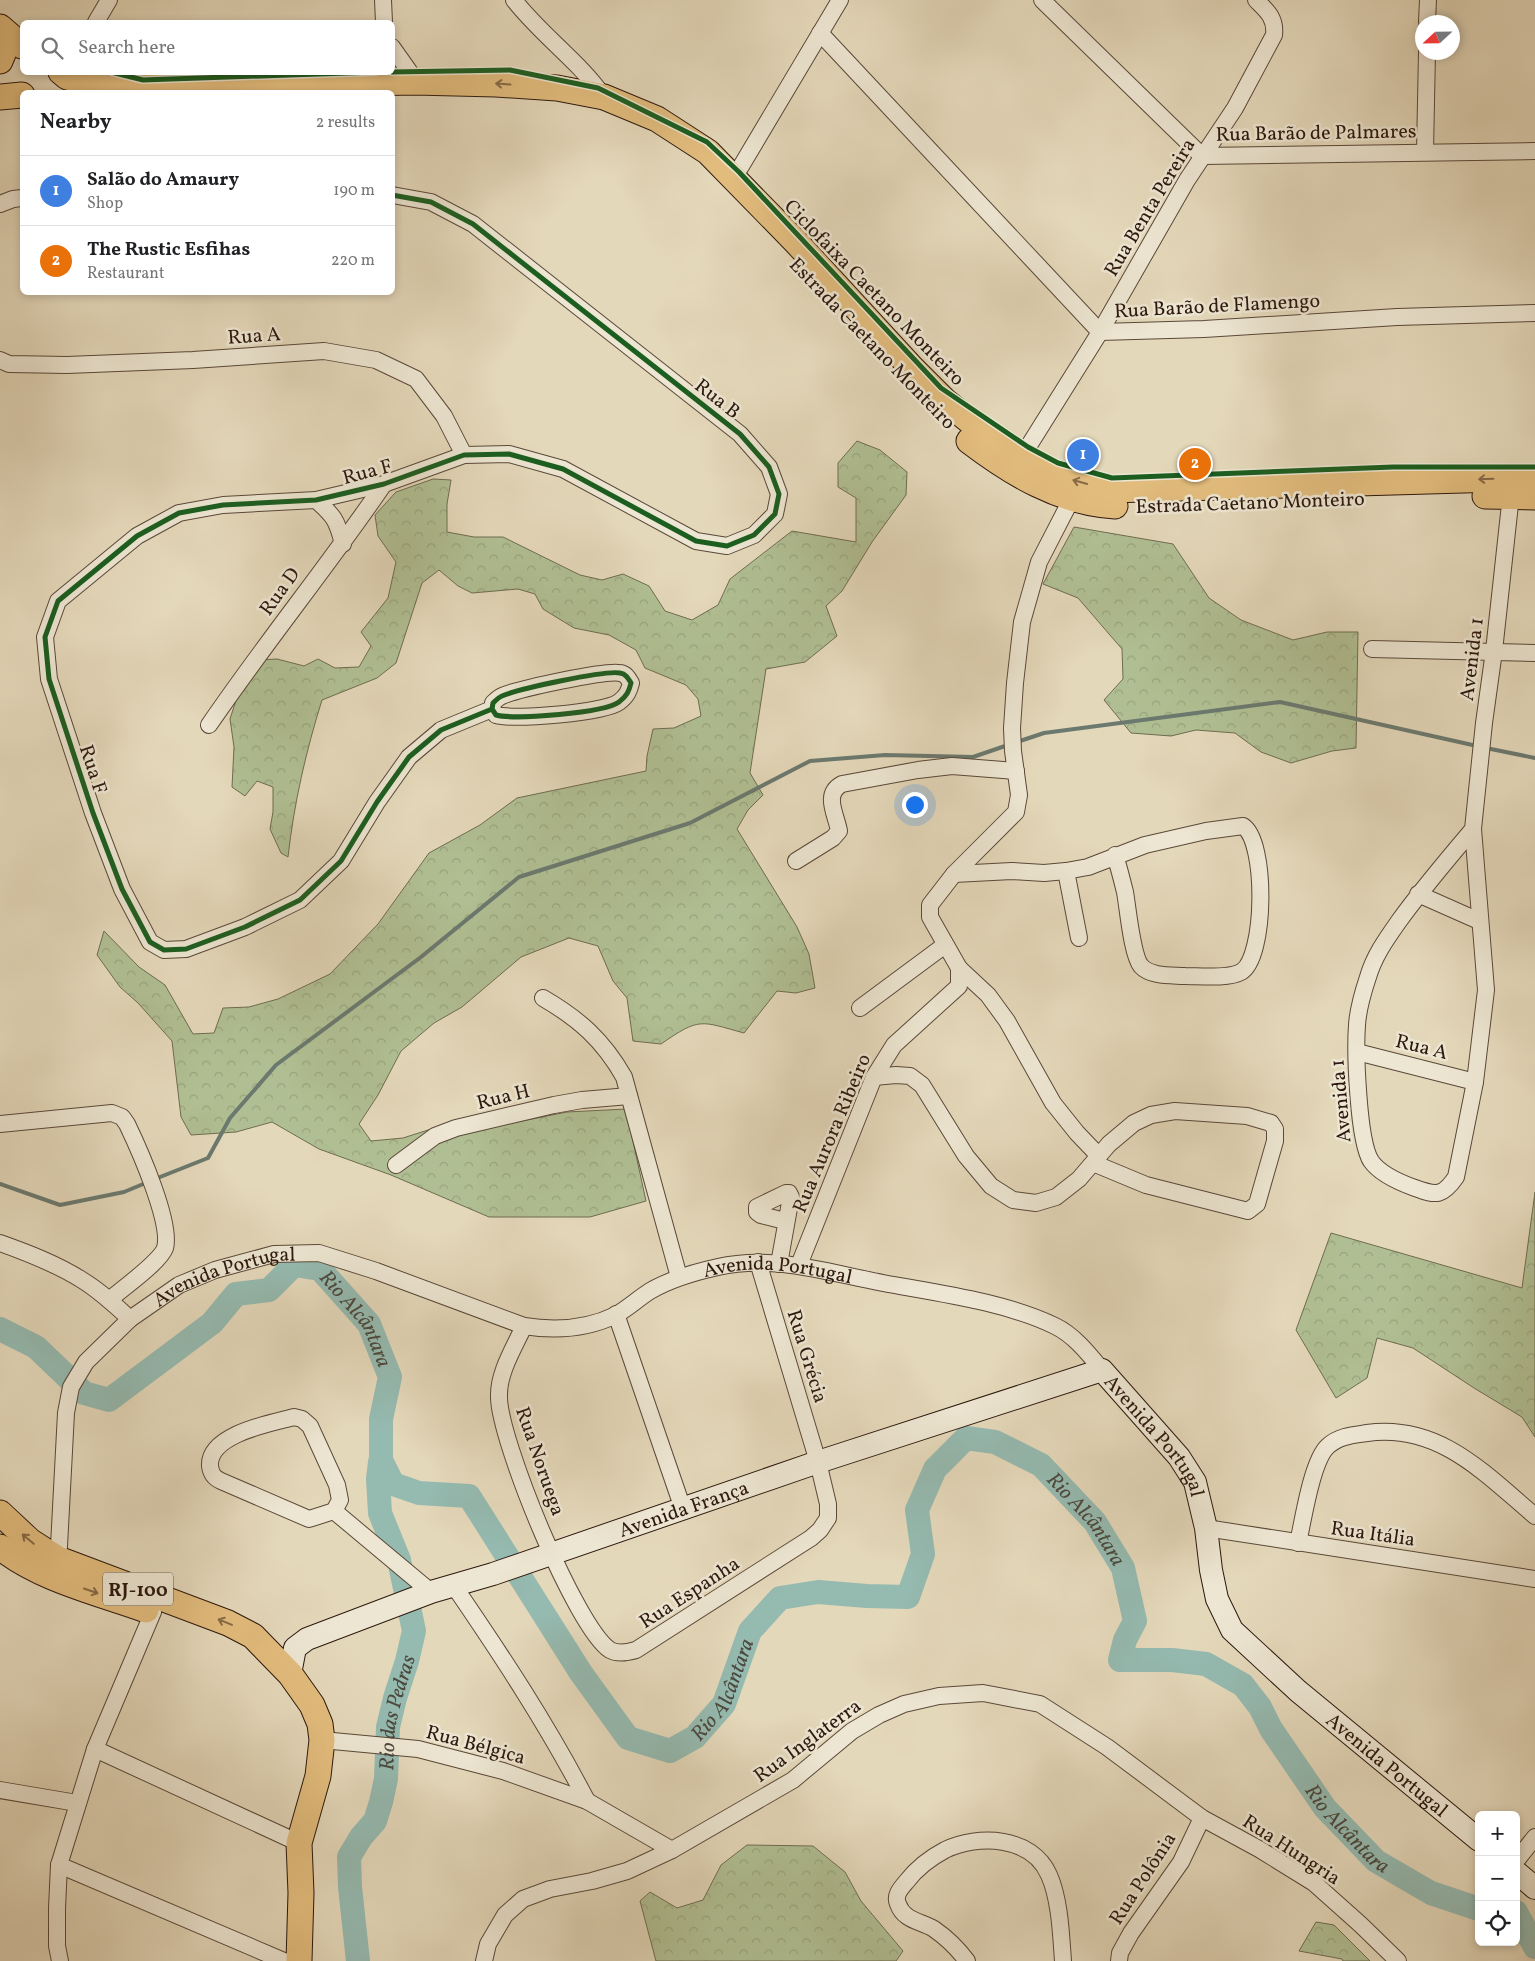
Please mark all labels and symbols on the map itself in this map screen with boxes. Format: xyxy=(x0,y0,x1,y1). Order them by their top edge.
north arrow xyxy=(1415,15,1460,60)
one-way arrow xyxy=(496,80,512,89)
street label: Rua Barão de Palmares xyxy=(1215,118,1417,150)
street label: Rua Benta Pereira xyxy=(1098,134,1203,282)
street label: Ciclofaixa Caetano Monteiro xyxy=(777,194,970,393)
street label: Estrada Caetano Monteiro xyxy=(782,252,961,437)
street label: Rua Barão de Flamengo xyxy=(1113,288,1321,326)
street label: Rua A xyxy=(227,321,282,353)
street label: Rua B xyxy=(688,373,746,426)
pin: 1 xyxy=(1067,436,1099,474)
pin: 2 xyxy=(1179,445,1211,483)
street label: Rua F xyxy=(340,453,395,493)
one-way arrow xyxy=(1479,474,1495,484)
one-way arrow xyxy=(1072,476,1088,486)
street label: Estrada Caetano Monteiro xyxy=(1135,486,1365,522)
street label: Rua D xyxy=(254,562,308,622)
street label: Avenida 1 xyxy=(1454,616,1492,702)
street label: Rua F xyxy=(71,741,113,798)
your location xyxy=(902,792,928,818)
street label: Rua A xyxy=(1392,1028,1451,1068)
street label: Rua Aurora Ribeiro xyxy=(787,1050,879,1218)
street label: Avenida 1 xyxy=(1324,1058,1360,1144)
street label: Rua H xyxy=(474,1078,533,1118)
street label: Avenida Portugal xyxy=(148,1242,296,1315)
street label: Avenida Portugal xyxy=(700,1251,855,1292)
water label: Rio Alcântara xyxy=(312,1264,398,1372)
street label: Rua Grécia xyxy=(779,1306,834,1407)
street label: Avenida Portugal xyxy=(1096,1369,1210,1500)
street label: Rua Noruega xyxy=(507,1403,571,1520)
water label: Rio Alcântara xyxy=(1039,1466,1132,1572)
street label: Avenida França xyxy=(615,1475,753,1546)
street label: Rua Itália xyxy=(1329,1515,1417,1555)
one-way arrow xyxy=(22,1533,35,1544)
street label: Rua Espanha xyxy=(634,1551,746,1637)
road number: RJ-100 xyxy=(103,1572,173,1606)
one-way arrow xyxy=(82,1586,98,1596)
one-way arrow xyxy=(218,1617,233,1627)
water label: Rio Alcântara xyxy=(685,1635,762,1748)
water label: Rio das Pedras xyxy=(373,1652,424,1771)
street label: Rua Inglaterra xyxy=(749,1693,868,1790)
street label: Avenida Portugal xyxy=(1319,1707,1453,1825)
street label: Rua Bélgica xyxy=(423,1719,528,1773)
water label: Rio Alcântara xyxy=(1297,1779,1394,1882)
street label: Rua Hungria xyxy=(1236,1808,1345,1893)
street label: Rua Polônia xyxy=(1103,1827,1184,1931)

